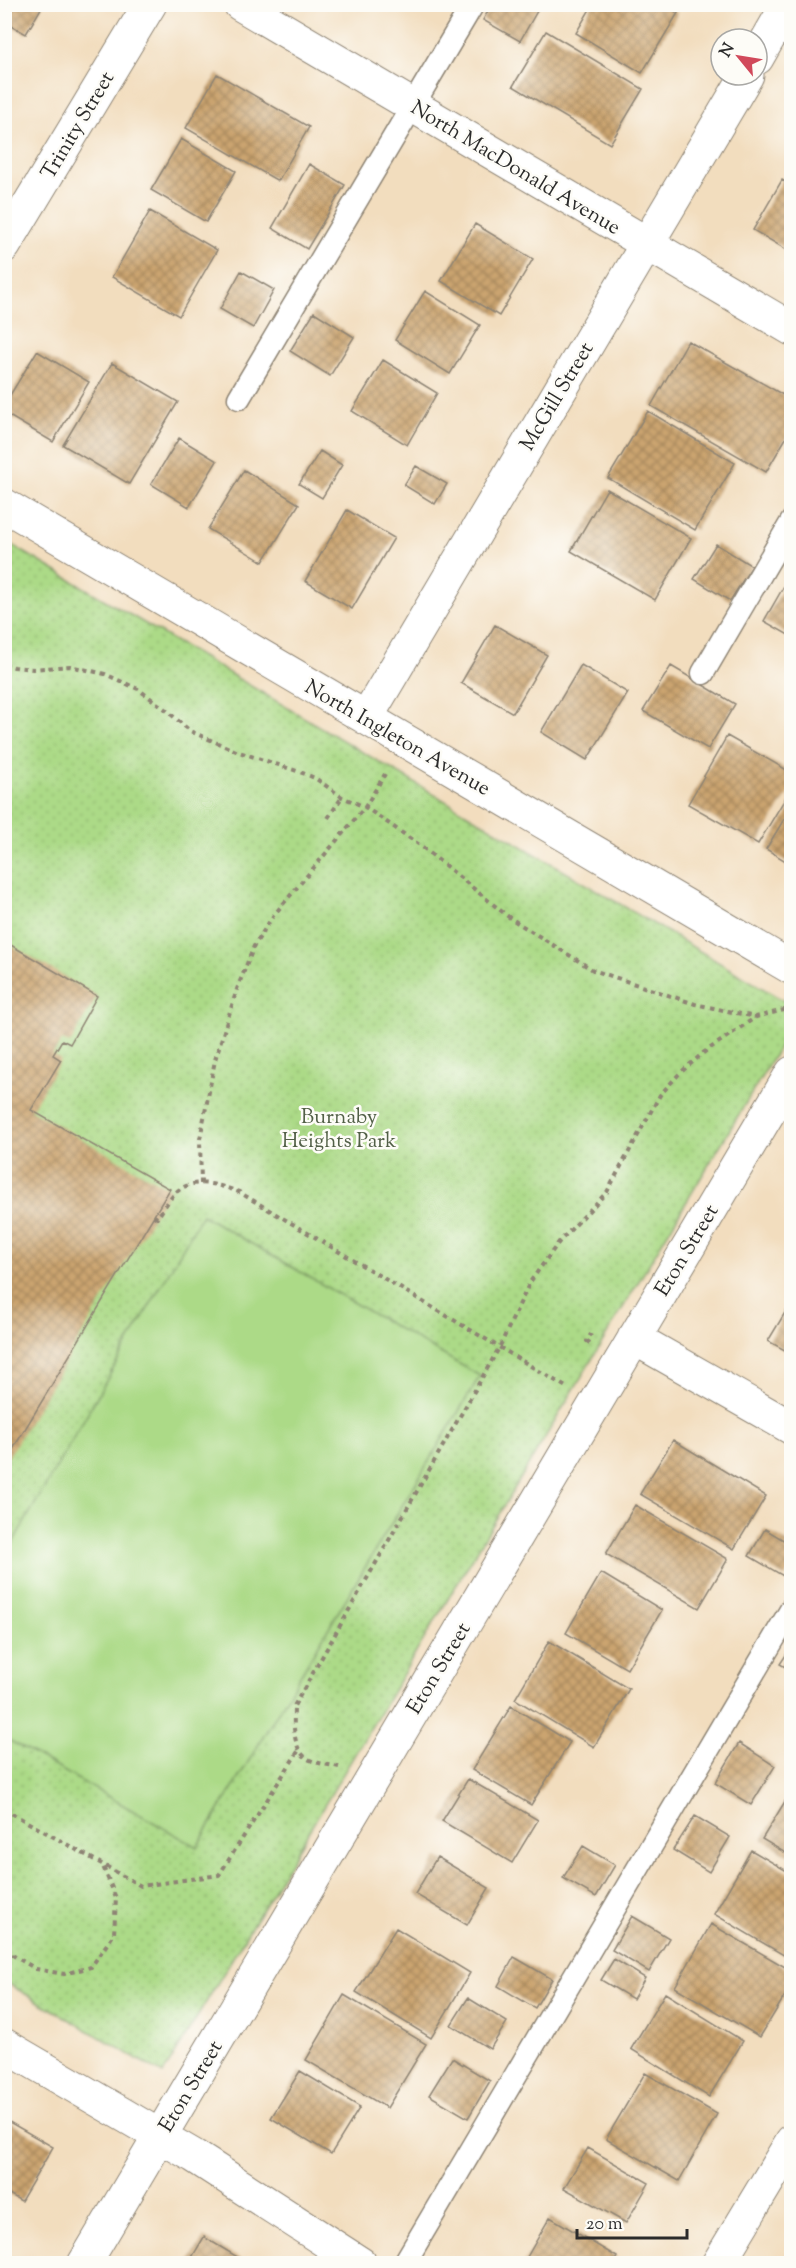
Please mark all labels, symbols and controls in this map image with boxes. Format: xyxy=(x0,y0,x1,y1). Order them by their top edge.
north arrow xyxy=(709,27,769,87)
text: N xyxy=(715,39,741,62)
street label: Trinity Street xyxy=(35,66,123,186)
street label: North MacDonald Avenue xyxy=(404,94,626,243)
street label: McGill Street xyxy=(513,337,602,457)
street label: North Ingleton Avenue xyxy=(298,673,496,804)
park label: Burnaby Heights Park xyxy=(282,1103,397,1157)
street label: Eton Street xyxy=(648,1199,727,1303)
street label: Eton Street xyxy=(400,1617,479,1721)
street label: Eton Street xyxy=(152,2035,231,2139)
scale bar xyxy=(577,2202,686,2240)
text: 20 m xyxy=(586,2212,623,2238)

